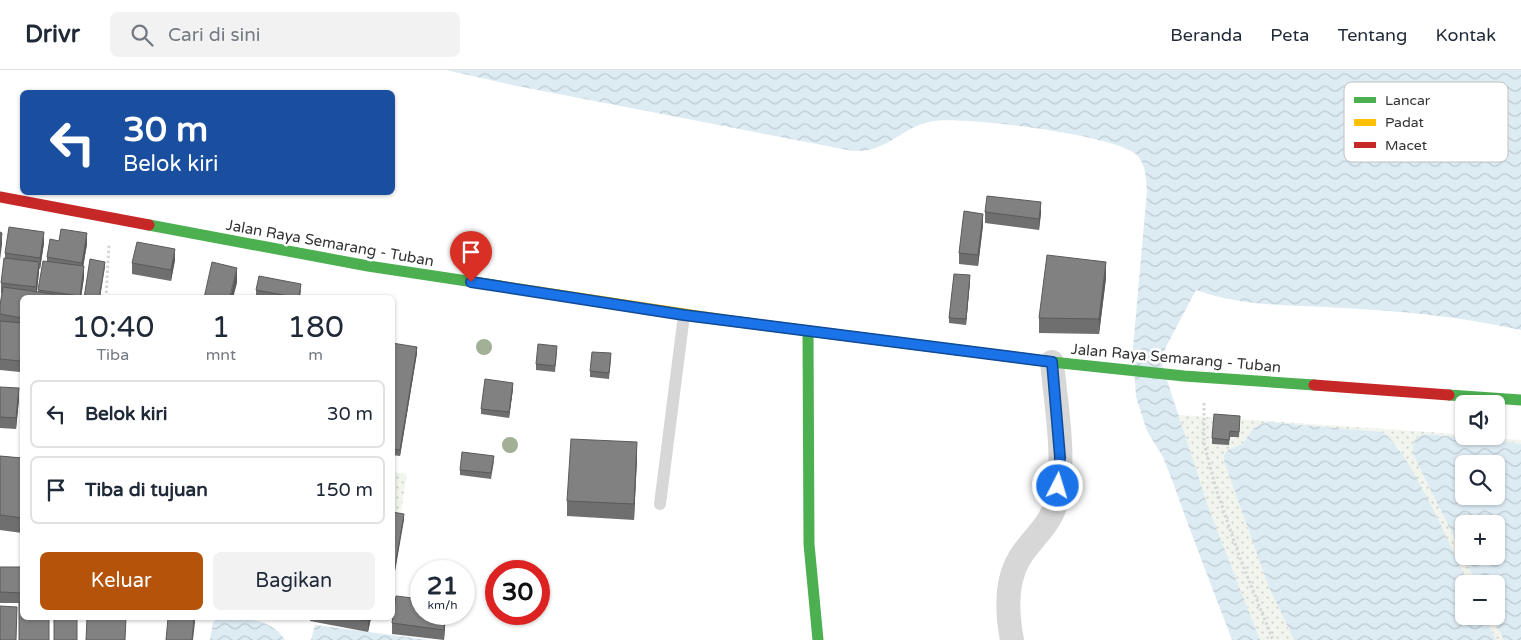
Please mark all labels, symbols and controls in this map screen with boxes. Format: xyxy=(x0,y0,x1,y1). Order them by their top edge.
search box xyxy=(110,12,460,57)
text: Drivr xyxy=(25,20,80,49)
icon: search xyxy=(128,21,156,49)
text: Cari di sini xyxy=(168,24,261,46)
text: Beranda xyxy=(1170,24,1242,46)
text: Peta xyxy=(1270,24,1309,46)
text: Tentang xyxy=(1337,24,1407,46)
text: Kontak xyxy=(1435,24,1496,46)
legend xyxy=(1344,82,1508,162)
text: Lancar xyxy=(1385,92,1431,109)
text: 30 m xyxy=(123,109,208,151)
icon: left xyxy=(40,110,105,175)
text: Padat xyxy=(1385,114,1424,131)
text: Macet xyxy=(1385,137,1428,154)
text: Belok kiri xyxy=(123,151,219,177)
street label: Jalan Raya Semarang - Tuban xyxy=(225,216,435,270)
pin xyxy=(450,231,492,282)
icon: arrive xyxy=(457,238,485,266)
text: 10:40 xyxy=(71,309,154,346)
text: 1 xyxy=(211,309,230,346)
text: 180 xyxy=(287,309,344,346)
street label: Jalan Raya Semarang - Tuban xyxy=(1070,340,1282,376)
text: Tiba xyxy=(96,345,129,365)
text: mnt xyxy=(206,345,236,365)
text: m xyxy=(308,345,323,365)
map controls xyxy=(1455,395,1505,625)
button: sound xyxy=(1455,395,1505,445)
icon: left xyxy=(42,400,70,428)
text: Belok kiri xyxy=(85,403,168,425)
text: 30 m xyxy=(327,403,373,425)
button: search xyxy=(1455,455,1505,505)
position arrow xyxy=(1031,459,1083,511)
icon: arrive xyxy=(42,476,70,504)
text: Tiba di tujuan xyxy=(85,479,208,501)
text: 150 m xyxy=(315,479,373,501)
button: + xyxy=(1455,515,1505,565)
button: Keluar xyxy=(40,552,203,610)
button: Bagikan xyxy=(213,552,375,610)
speed limit sign: 30 xyxy=(485,560,550,625)
text: 21 xyxy=(427,571,458,601)
button: − xyxy=(1455,575,1505,625)
text: km/h xyxy=(427,598,458,612)

